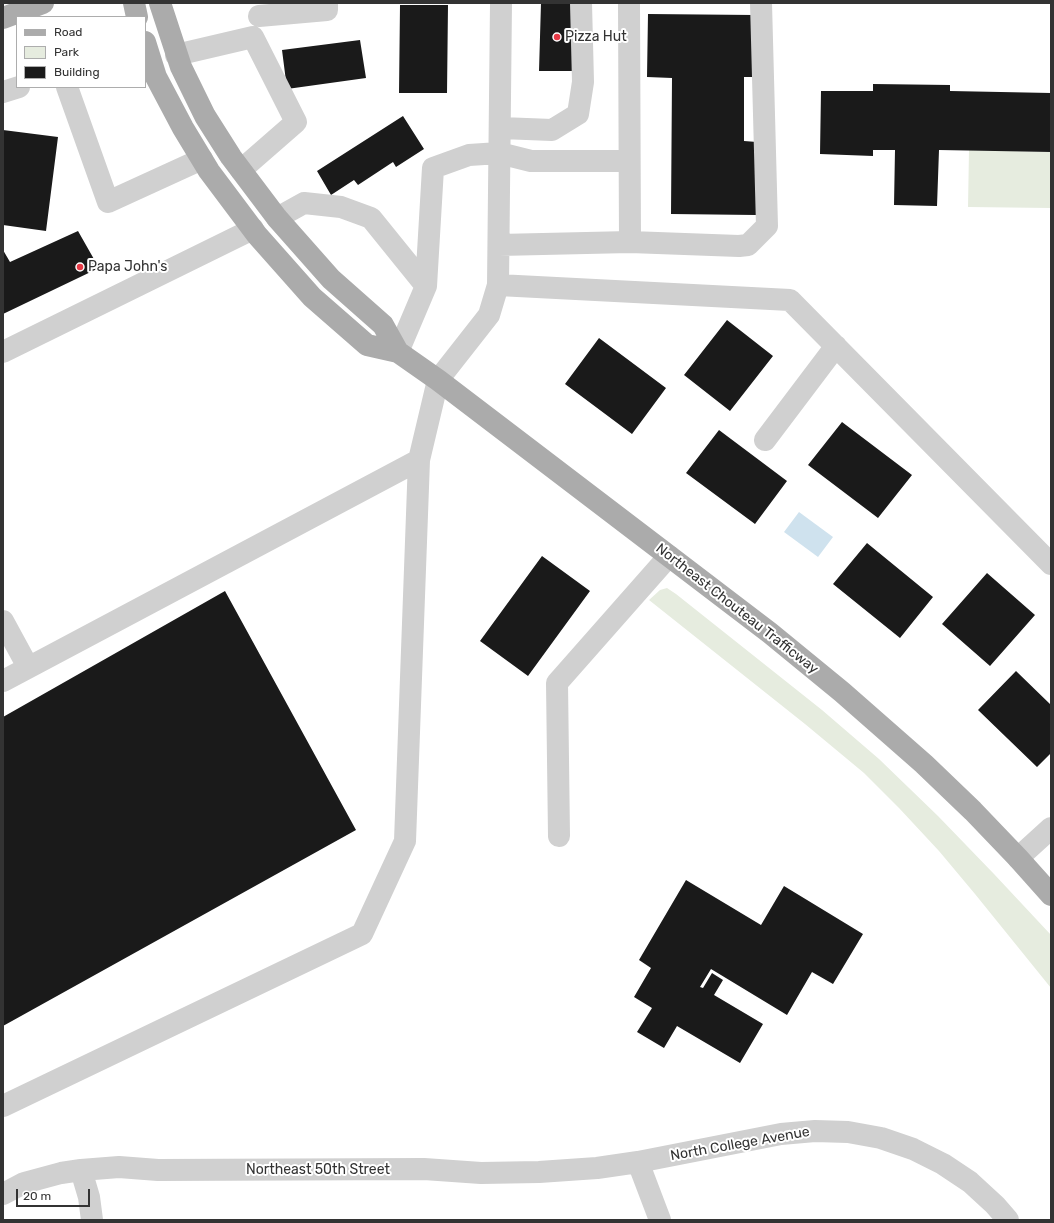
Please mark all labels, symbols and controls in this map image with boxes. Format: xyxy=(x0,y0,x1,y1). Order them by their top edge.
legend xyxy=(16,16,146,88)
text: Road xyxy=(54,25,82,39)
place label: Pizza Hut xyxy=(565,29,627,45)
marker: Pizza Hut xyxy=(552,32,562,42)
text: Park xyxy=(54,45,79,59)
text: Building xyxy=(54,65,100,79)
place label: Papa John's xyxy=(88,259,167,275)
marker: Papa John's xyxy=(75,262,85,272)
street label: Northeast Chouteau Trafficway xyxy=(652,540,822,678)
street label: North College Avenue xyxy=(669,1123,811,1165)
street label: Northeast 50th Street xyxy=(246,1162,390,1178)
scale bar xyxy=(18,1181,92,1207)
text: 20 m xyxy=(23,1189,51,1203)

